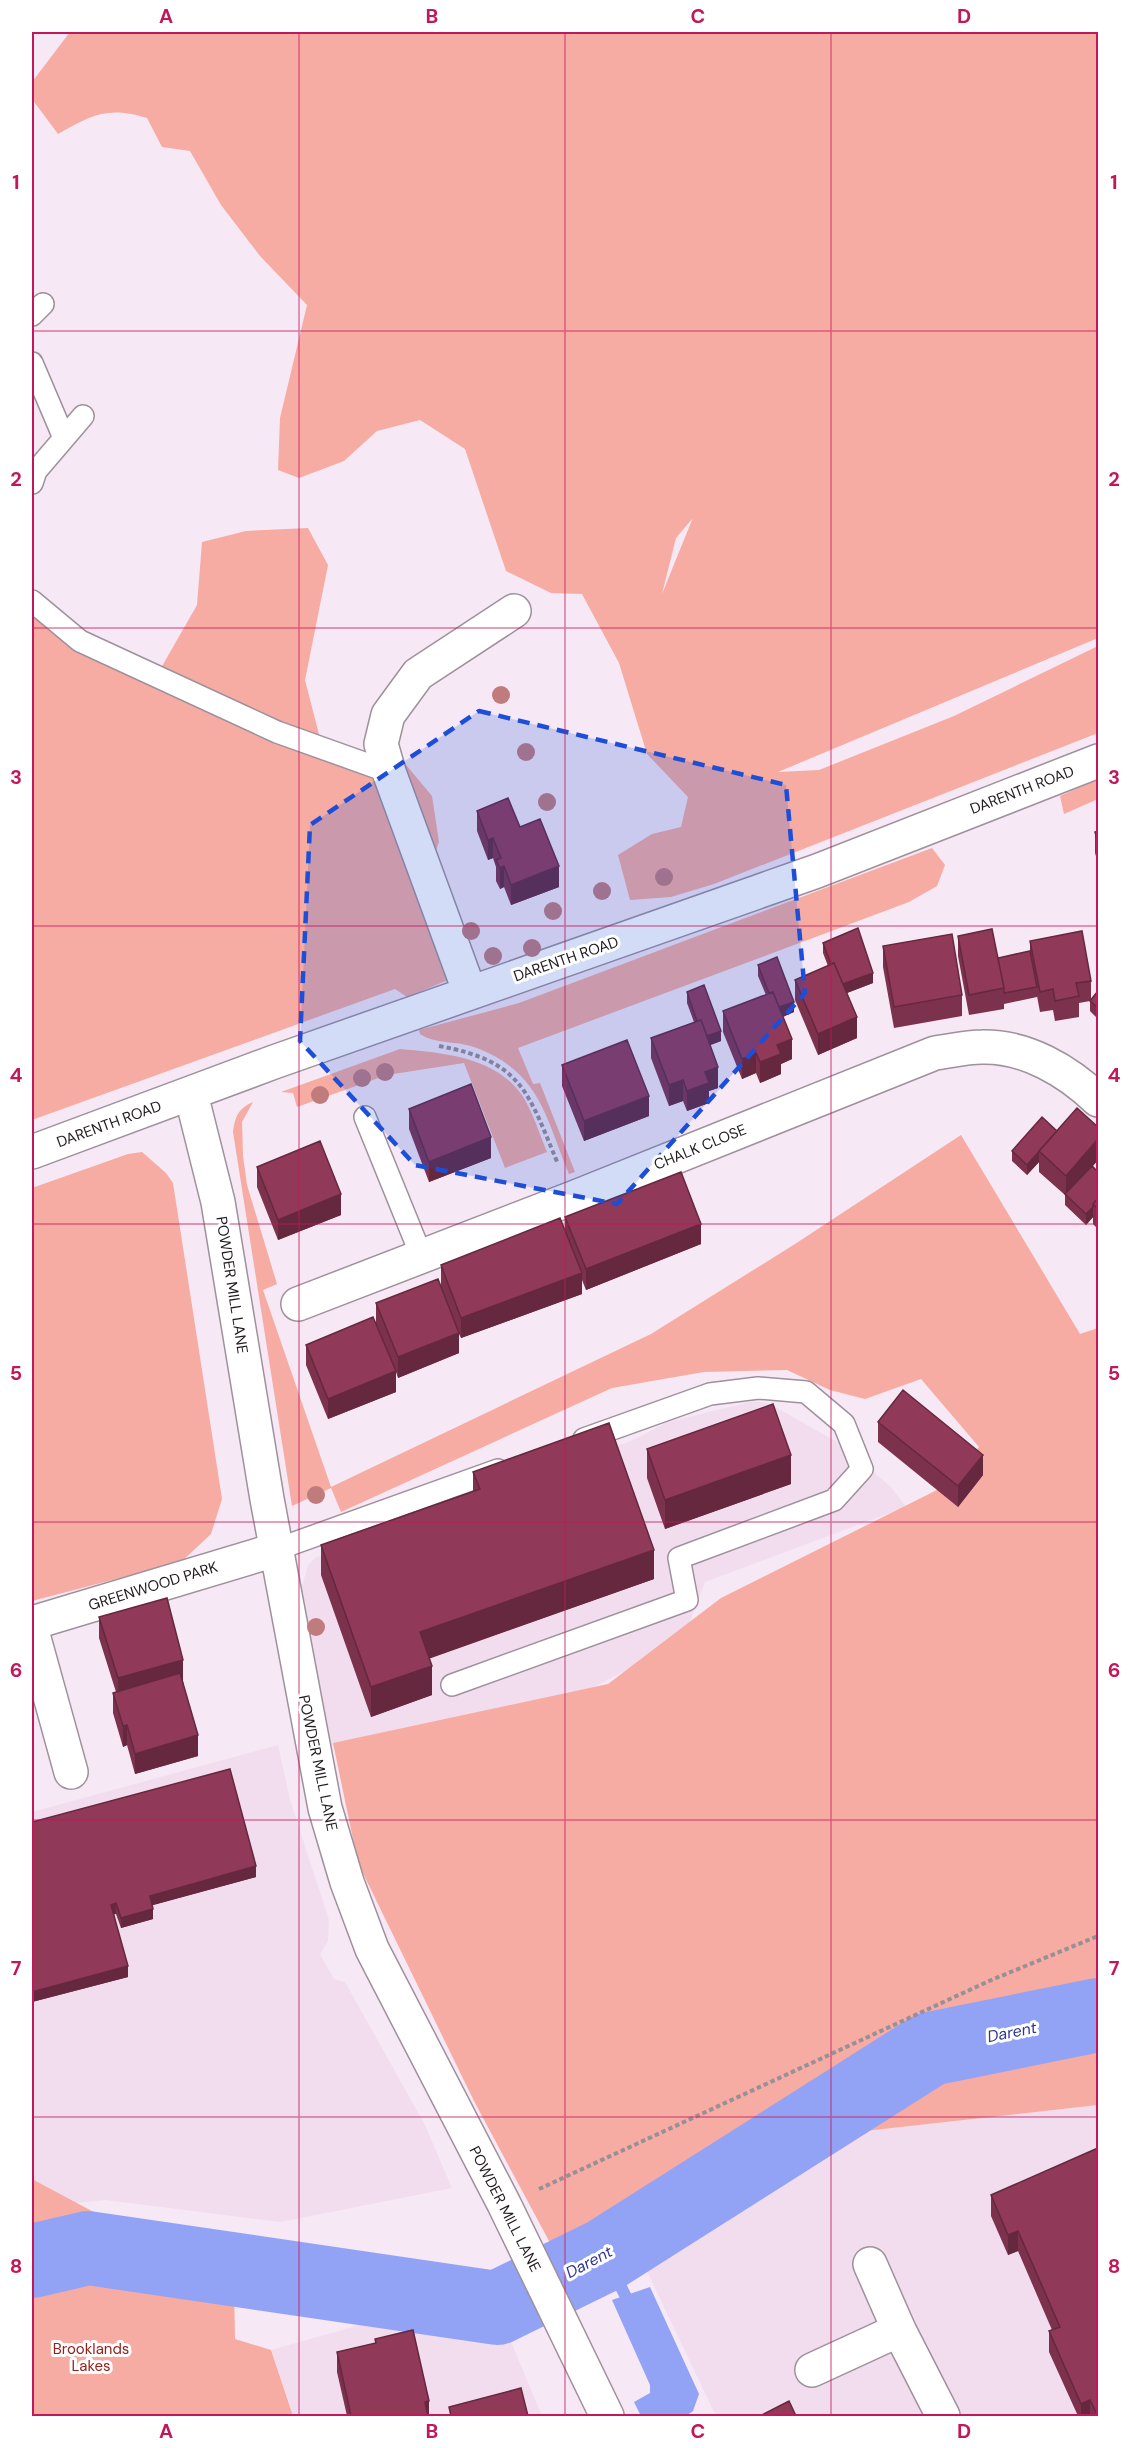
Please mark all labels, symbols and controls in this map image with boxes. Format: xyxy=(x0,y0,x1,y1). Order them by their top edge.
text: A xyxy=(159,3,173,29)
text: B xyxy=(426,3,438,29)
text: C xyxy=(691,3,705,29)
text: D xyxy=(957,3,971,29)
text: 1 xyxy=(12,169,20,195)
text: 1 xyxy=(1110,169,1118,195)
text: 2 xyxy=(10,466,22,492)
text: 2 xyxy=(1108,466,1120,492)
street label: DARENTH ROAD xyxy=(967,761,1077,819)
text: 3 xyxy=(10,764,22,790)
text: 3 xyxy=(1108,764,1120,790)
street label: DARENTH ROAD xyxy=(511,932,621,986)
text: 4 xyxy=(10,1062,23,1088)
text: 4 xyxy=(1108,1062,1121,1088)
street label: DARENTH ROAD xyxy=(54,1096,164,1152)
street label: CHALK CLOSE xyxy=(651,1119,749,1175)
street label: POWDER MILL LANE xyxy=(211,1215,253,1355)
text: 5 xyxy=(10,1360,22,1386)
text: 5 xyxy=(1108,1360,1120,1386)
street label: GREENWOOD PARK xyxy=(86,1557,220,1615)
text: 6 xyxy=(10,1657,22,1683)
text: 6 xyxy=(1108,1657,1120,1683)
street label: POWDER MILL LANE xyxy=(294,1693,342,1833)
text: 7 xyxy=(11,1955,22,1981)
text: 7 xyxy=(1109,1955,1120,1981)
water label: Darent xyxy=(985,2017,1039,2047)
street label: POWDER MILL LANE xyxy=(465,2143,545,2275)
water label: Darent xyxy=(562,2241,617,2283)
text: 8 xyxy=(10,2253,22,2279)
text: 8 xyxy=(1108,2253,1120,2279)
park label: Brooklands Lakes xyxy=(53,2339,129,2376)
text: A xyxy=(159,2418,173,2444)
text: B xyxy=(426,2418,438,2444)
text: C xyxy=(691,2418,705,2444)
text: D xyxy=(957,2418,971,2444)

